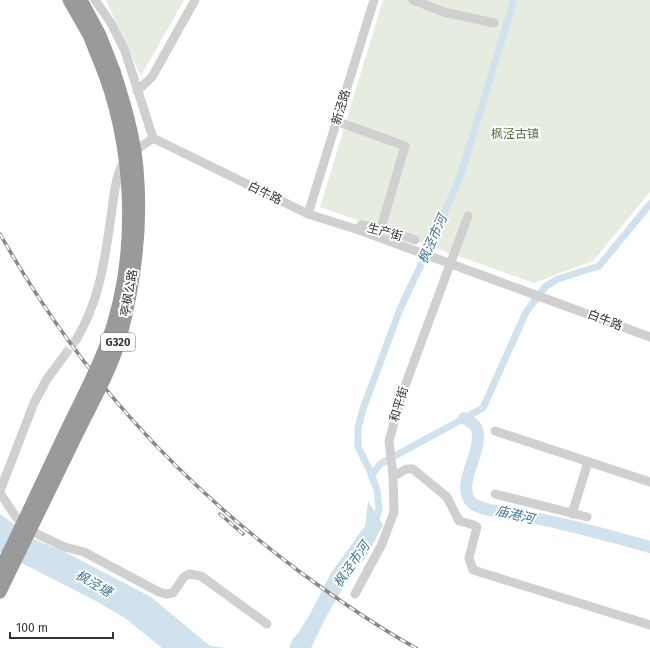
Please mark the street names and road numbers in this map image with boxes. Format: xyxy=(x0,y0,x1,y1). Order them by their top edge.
street label: 新泾路 xyxy=(329,88,353,126)
street label: 白牛路 xyxy=(246,179,284,207)
street label: 生产街 xyxy=(366,221,404,243)
street label: 亭枫公路 xyxy=(118,268,140,318)
street label: 白牛路 xyxy=(586,307,624,333)
road number: G320 xyxy=(101,333,135,351)
street label: 和平街 xyxy=(387,385,411,423)

